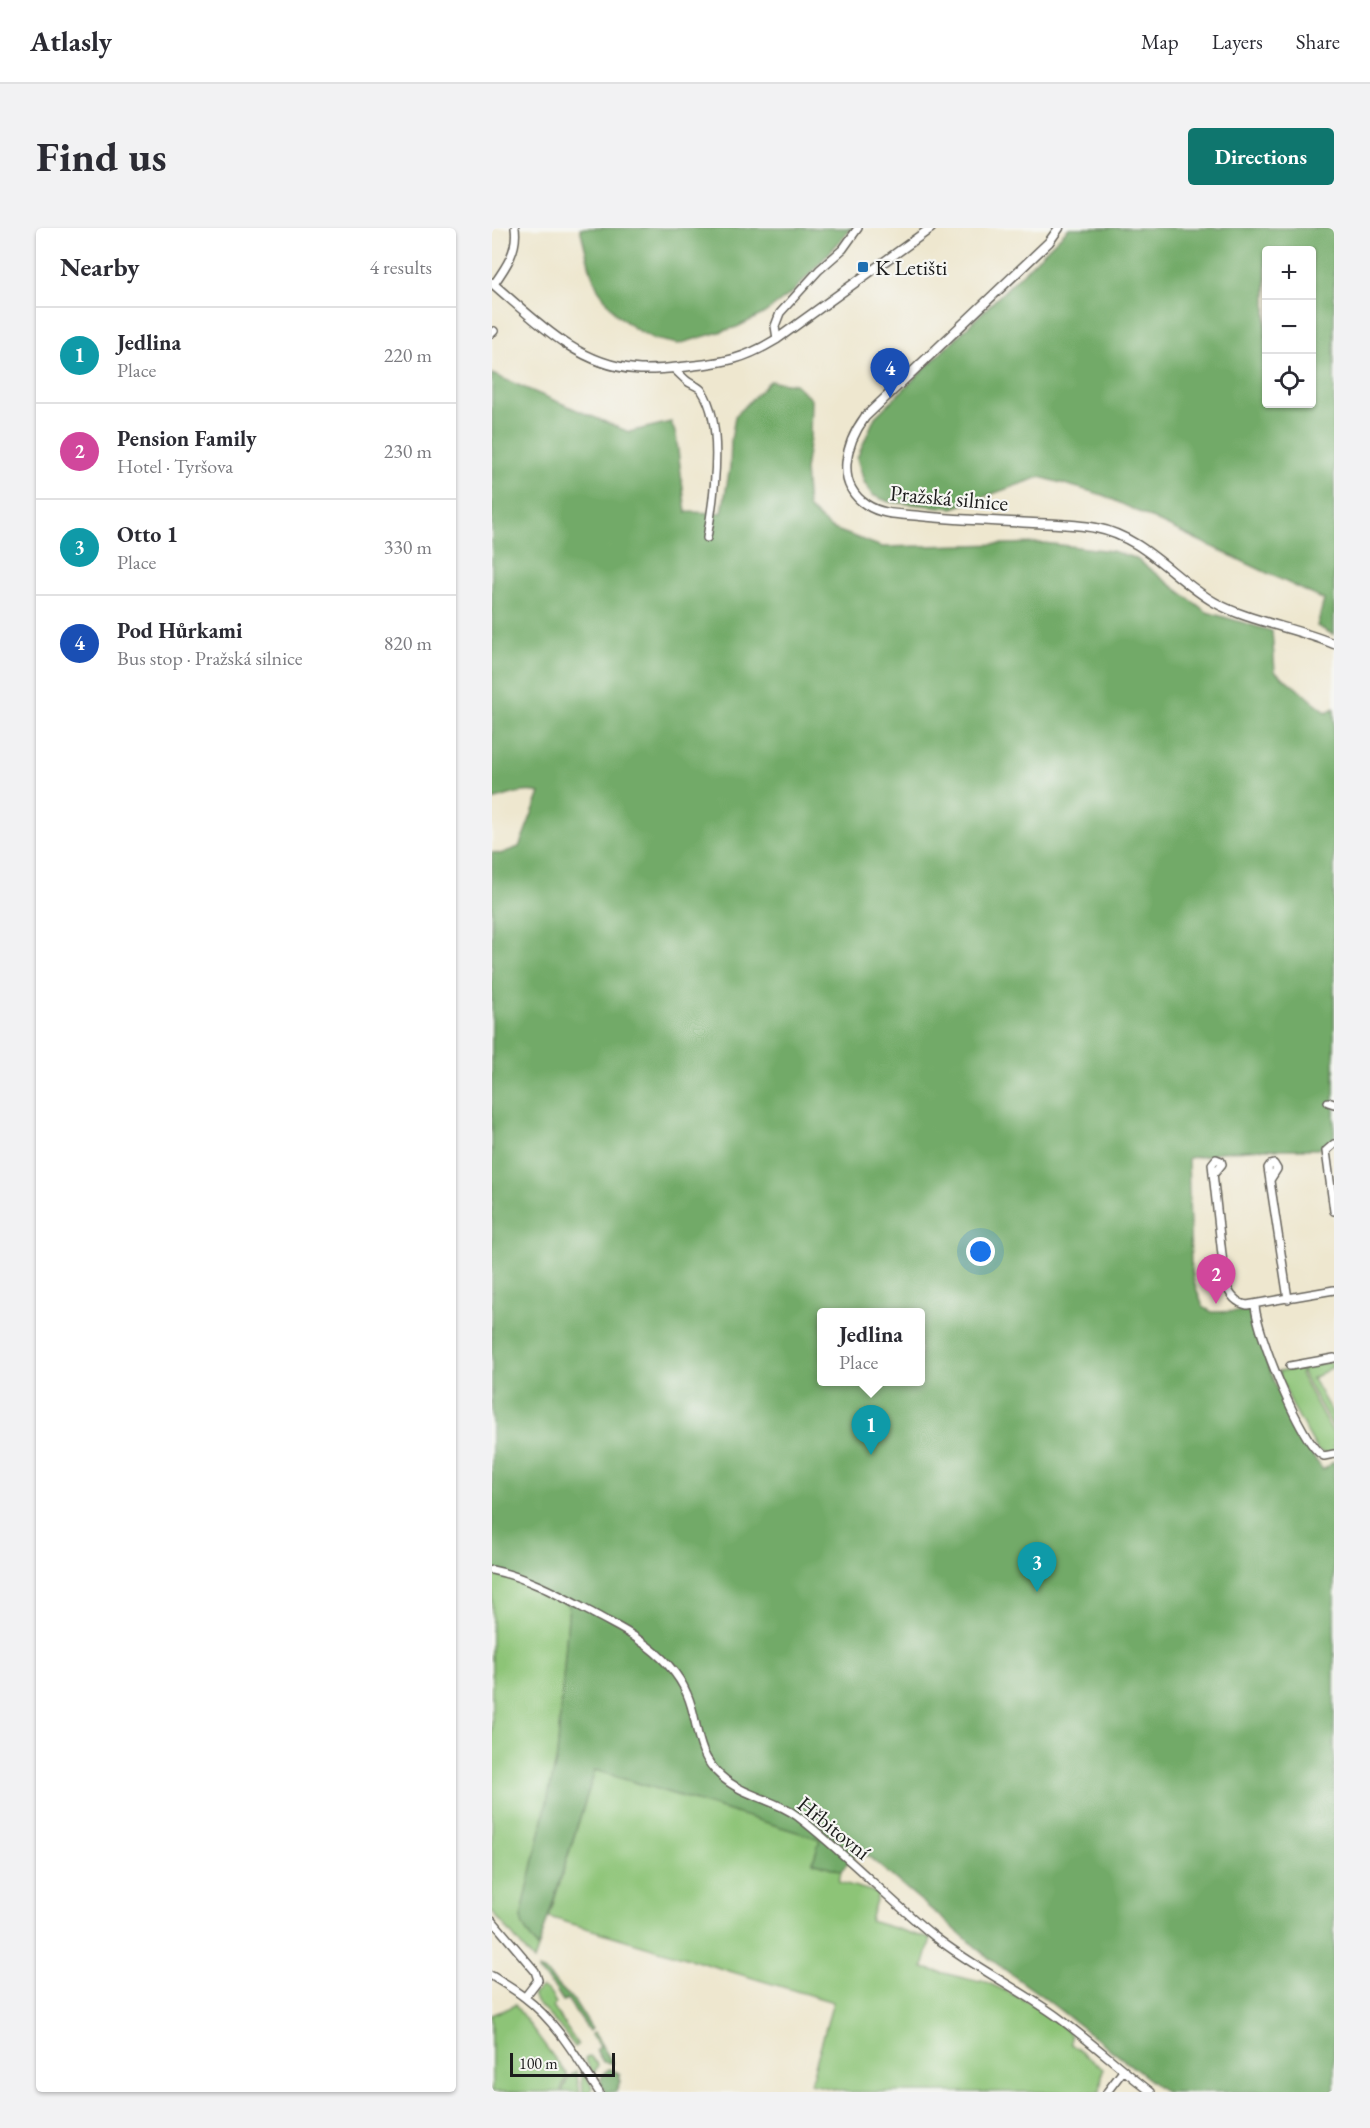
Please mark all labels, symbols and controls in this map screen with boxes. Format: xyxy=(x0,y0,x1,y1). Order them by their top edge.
text: Atlasly xyxy=(30,23,112,59)
text: Map xyxy=(1141,28,1179,55)
text: Layers xyxy=(1212,28,1263,55)
text: Share xyxy=(1296,28,1340,55)
button: Directions xyxy=(1188,128,1334,185)
text: Find us xyxy=(36,129,167,184)
map controls xyxy=(1262,246,1316,408)
button: + xyxy=(1262,246,1316,300)
text: Nearby xyxy=(60,250,140,284)
place label: K Letišti xyxy=(875,253,948,282)
text: 4 results xyxy=(369,254,432,280)
marker: K Letišti xyxy=(856,260,870,274)
button: − xyxy=(1262,300,1316,354)
text: Jedlina xyxy=(117,328,181,357)
text: 1 xyxy=(74,342,85,368)
text: 220 m xyxy=(384,342,432,368)
pin: 4 xyxy=(870,348,910,398)
button: locate xyxy=(1262,354,1316,408)
text: Place xyxy=(117,357,156,383)
text: Pension Family xyxy=(117,424,256,453)
text: 2 xyxy=(74,438,85,464)
text: 230 m xyxy=(384,438,432,464)
text: Hotel · Tyršova xyxy=(117,453,233,479)
street label: Pražská silnice xyxy=(889,478,1010,518)
text: Otto 1 xyxy=(117,520,178,549)
text: 3 xyxy=(74,534,85,560)
text: 330 m xyxy=(384,534,432,560)
text: Place xyxy=(117,549,156,575)
text: Pod Hůrkami xyxy=(117,616,243,645)
text: 4 xyxy=(74,630,85,656)
text: 820 m xyxy=(384,630,432,656)
text: Bus stop · Pražská silnice xyxy=(117,645,303,671)
your location xyxy=(966,1237,995,1266)
pin: 2 xyxy=(1196,1254,1236,1304)
popup xyxy=(817,1308,925,1386)
text: Jedlina xyxy=(839,1320,903,1349)
text: Place xyxy=(839,1349,878,1375)
pin: 1 xyxy=(852,1406,890,1455)
pin: 3 xyxy=(1018,1542,1056,1592)
street label: Hřbitovní xyxy=(791,1790,877,1867)
scale bar xyxy=(510,2050,615,2078)
text: 100 m xyxy=(519,2053,558,2074)

